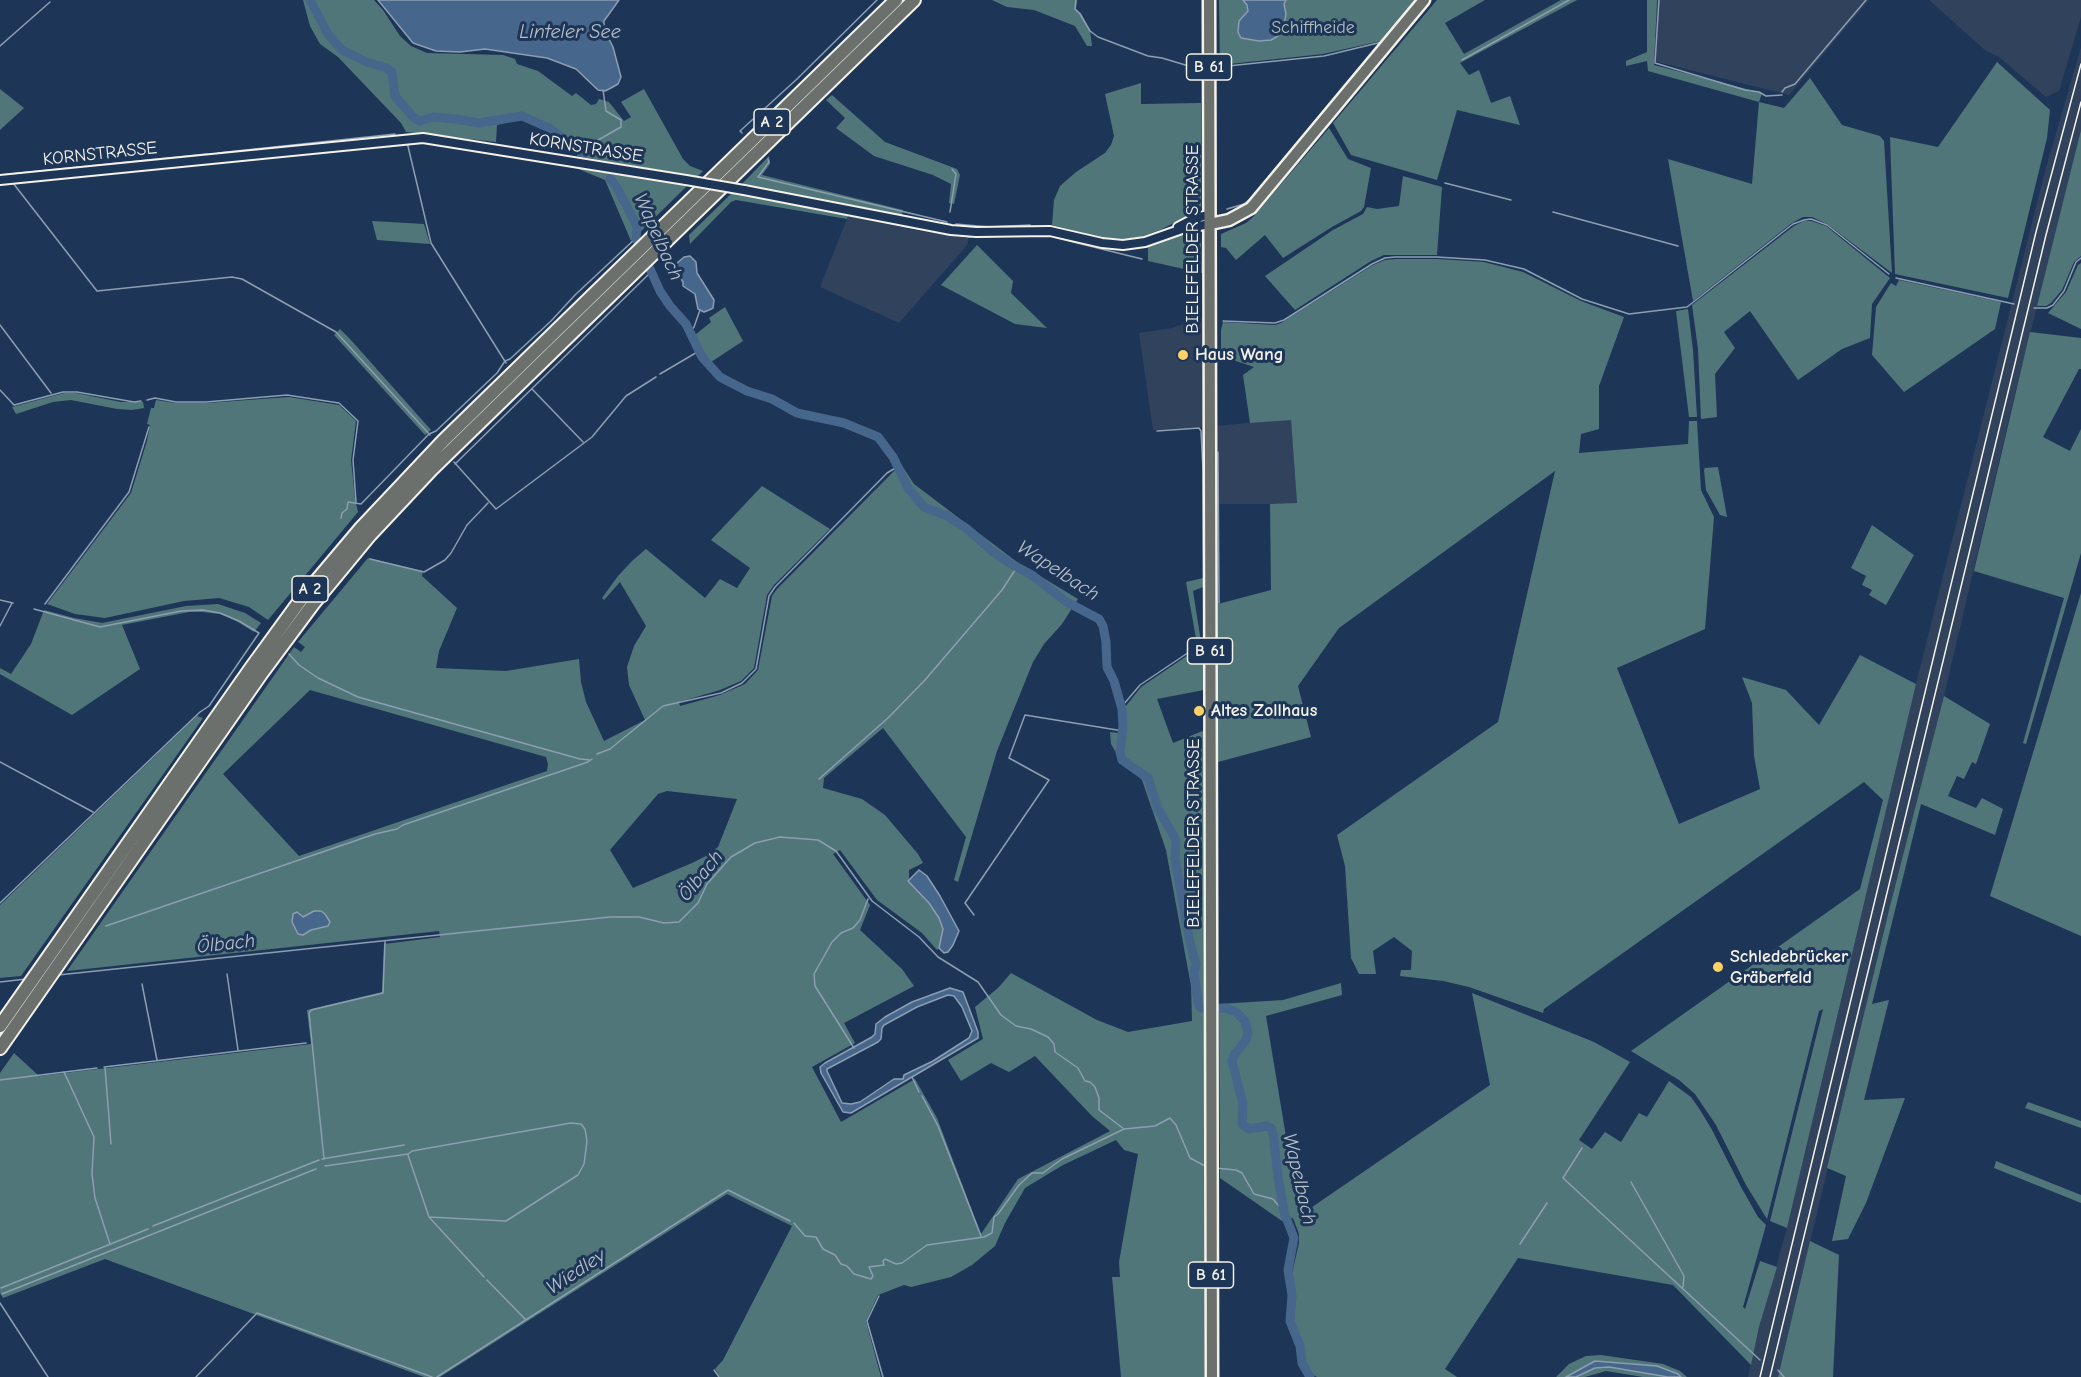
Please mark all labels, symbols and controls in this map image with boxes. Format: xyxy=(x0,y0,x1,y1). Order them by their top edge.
park label: Schiffheide xyxy=(1271,17,1355,39)
water label: Linteler See xyxy=(519,20,621,44)
road number: B 61 xyxy=(1186,54,1232,80)
road number: A 2 xyxy=(754,109,790,135)
street label: KORNSTRASSE xyxy=(528,128,644,168)
street label: KORNSTRASSE xyxy=(42,137,158,171)
street label: BIELEFELDER STRASSE xyxy=(1182,144,1204,334)
water label: Wapelbach xyxy=(628,189,688,285)
place label: Haus Wang xyxy=(1195,344,1284,366)
marker: Haus Wang xyxy=(1176,348,1190,362)
water label: Wapelbach xyxy=(1012,536,1104,606)
road number: A 2 xyxy=(292,576,328,602)
road number: B 61 xyxy=(1188,638,1232,664)
place label: Altes Zollhaus xyxy=(1211,700,1317,722)
marker: Altes Zollhaus xyxy=(1192,704,1206,718)
street label: BIELEFELDER STRASSE xyxy=(1183,738,1205,928)
water label: Ölbach xyxy=(673,846,729,906)
water label: Ölbach xyxy=(196,929,256,959)
place label: Schledebrücker Gräberfeld xyxy=(1730,946,1848,988)
marker: Schledebrücker Gräberfeld xyxy=(1711,960,1725,974)
water label: Wapelbach xyxy=(1277,1131,1321,1227)
water label: Wiedley xyxy=(542,1244,610,1300)
road number: B 61 xyxy=(1188,1262,1234,1288)

